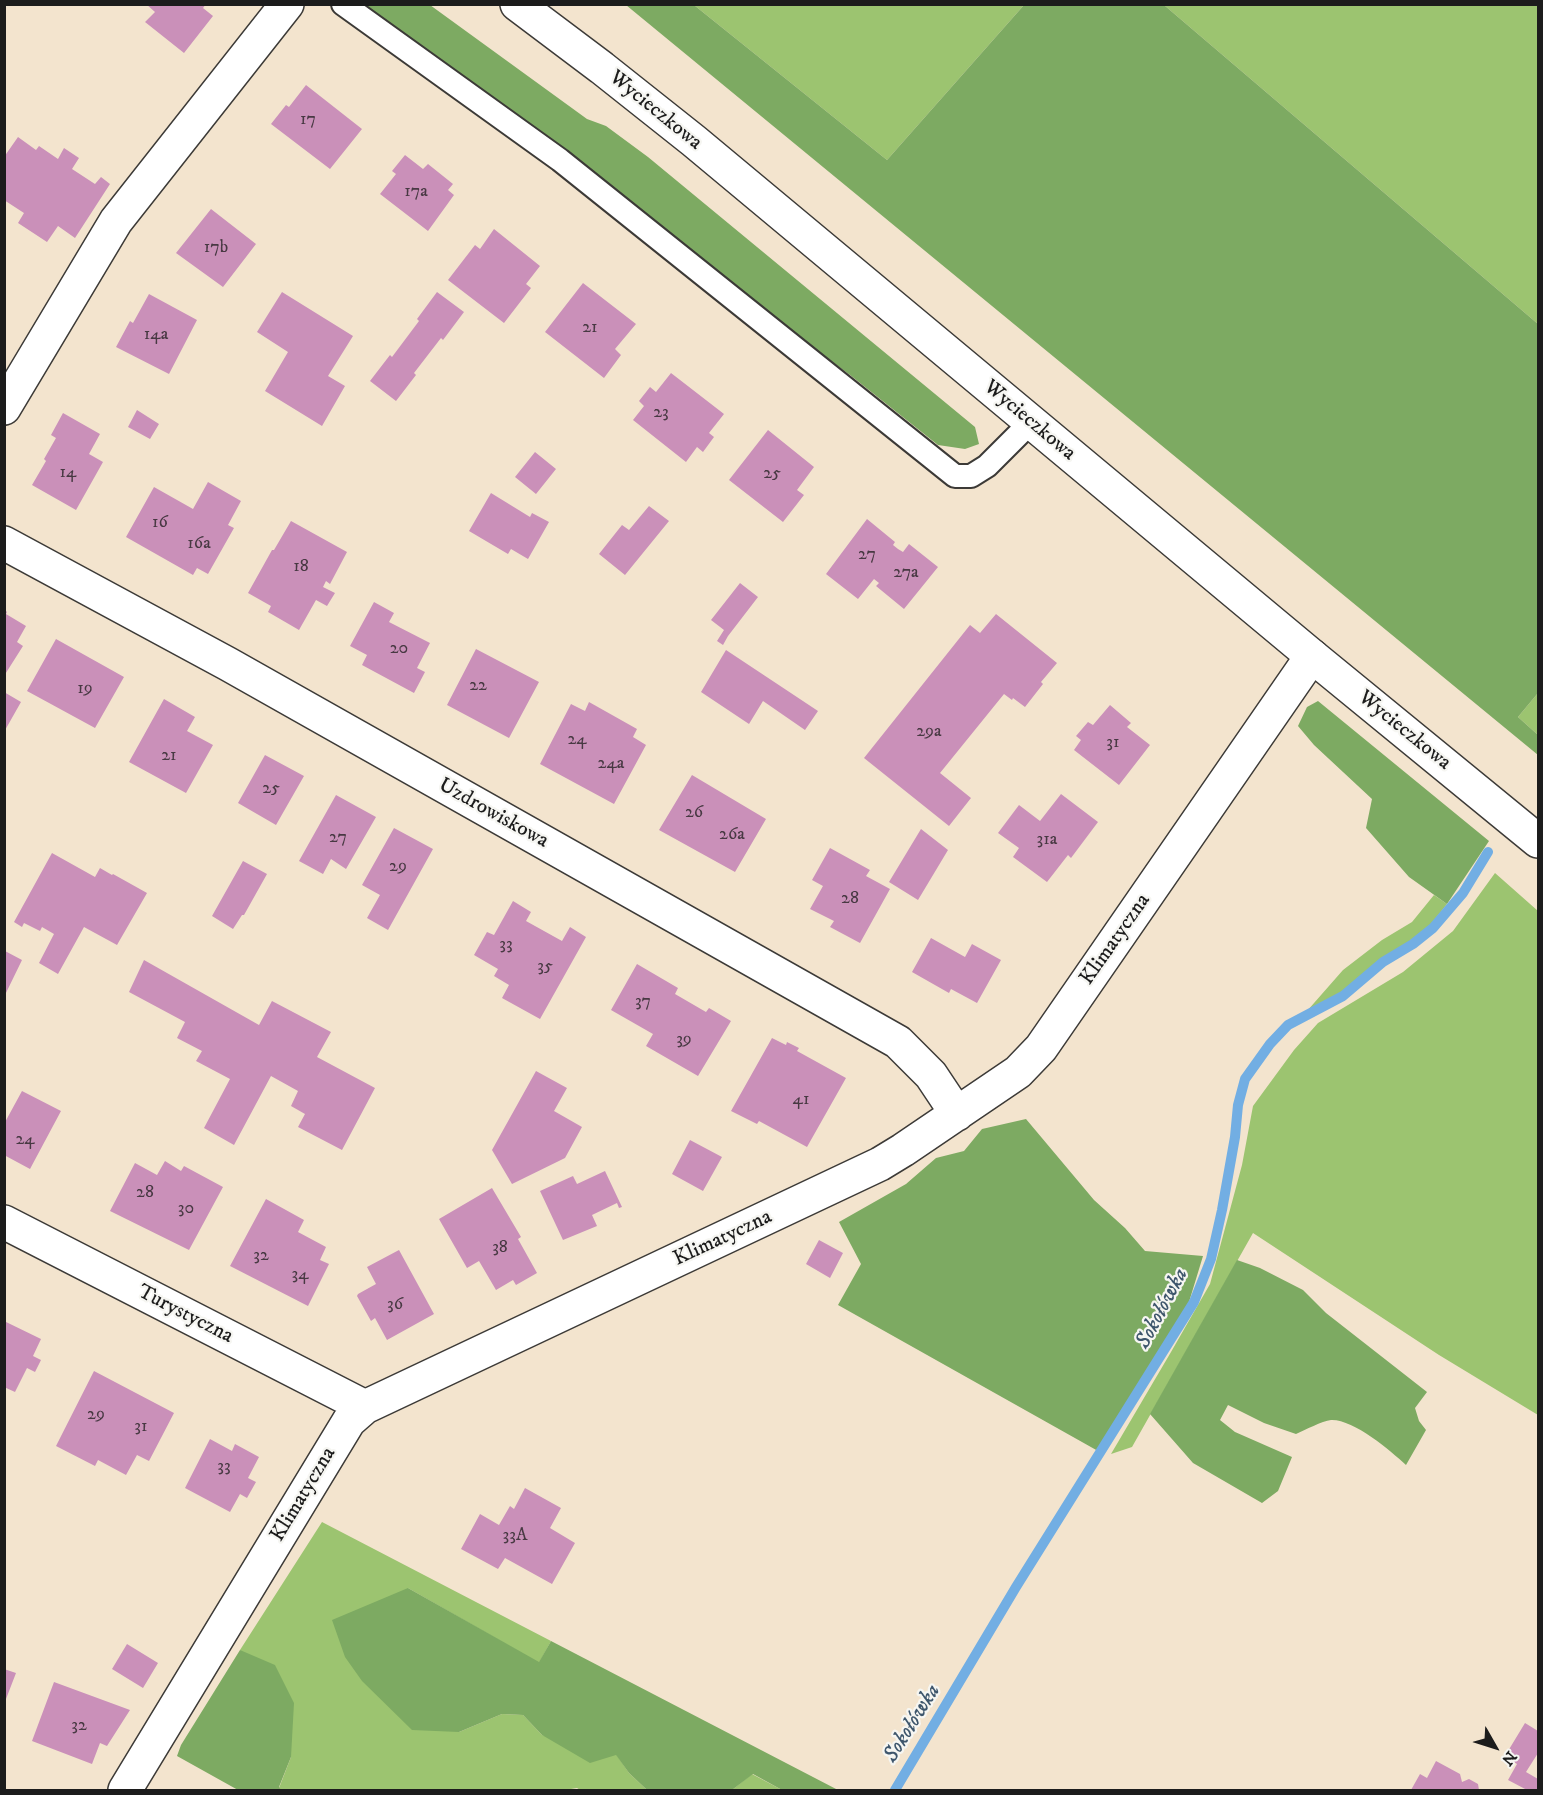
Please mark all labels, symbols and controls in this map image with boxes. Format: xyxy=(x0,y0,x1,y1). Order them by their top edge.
street label: Wycieczkowa xyxy=(603,66,707,156)
house number: 17 xyxy=(300,109,316,131)
house number: 17a xyxy=(404,181,428,203)
house number: 17b xyxy=(204,237,228,259)
house number: 21 xyxy=(582,317,598,339)
house number: 14a xyxy=(144,324,168,346)
street label: Wycieczkowa xyxy=(978,375,1080,467)
house number: 23 xyxy=(653,402,669,424)
house number: 14 xyxy=(60,462,76,484)
house number: 25 xyxy=(763,463,781,485)
house number: 16 xyxy=(152,512,168,534)
house number: 16a xyxy=(187,533,211,555)
house number: 27 xyxy=(858,544,876,566)
house number: 18 xyxy=(293,556,309,578)
house number: 27a xyxy=(893,562,919,584)
house number: 20 xyxy=(390,638,408,660)
house number: 22 xyxy=(469,675,487,697)
house number: 19 xyxy=(77,678,93,700)
street label: Wycieczkowa xyxy=(1352,686,1456,776)
house number: 29a xyxy=(916,721,942,743)
house number: 24 xyxy=(567,729,587,751)
house number: 31 xyxy=(1106,732,1120,754)
house number: 21 xyxy=(161,745,177,767)
house number: 24a xyxy=(598,753,624,775)
street label: Uzdrowiskowa xyxy=(434,773,552,855)
house number: 25 xyxy=(262,778,280,800)
house number: 26 xyxy=(685,802,703,824)
house number: 26a xyxy=(719,824,745,846)
house number: 27 xyxy=(329,827,347,849)
house number: 31a xyxy=(1037,829,1057,851)
house number: 29 xyxy=(389,856,407,878)
house number: 28 xyxy=(841,888,859,910)
street label: Klimatyczna xyxy=(1075,889,1157,991)
house number: 33 xyxy=(499,934,513,956)
house number: 35 xyxy=(537,956,553,978)
house number: 37 xyxy=(635,991,651,1013)
house number: 39 xyxy=(676,1029,692,1051)
house number: 41 xyxy=(793,1089,809,1111)
house number: 24 xyxy=(15,1129,35,1151)
house number: 28 xyxy=(136,1182,154,1204)
house number: 30 xyxy=(178,1198,194,1220)
street label: Klimatyczna xyxy=(670,1205,776,1273)
house number: 38 xyxy=(492,1237,508,1259)
house number: 32 xyxy=(253,1245,269,1267)
house number: 34 xyxy=(291,1264,309,1286)
water label: Sokołówka xyxy=(1131,1264,1195,1354)
street label: Turystyczna xyxy=(133,1280,237,1350)
house number: 36 xyxy=(387,1294,403,1316)
house number: 29 xyxy=(87,1404,105,1426)
house number: 31 xyxy=(134,1416,148,1438)
street label: Klimatyczna xyxy=(266,1443,342,1547)
house number: 33 xyxy=(217,1456,231,1478)
house number: 33A xyxy=(503,1525,527,1547)
water label: Sokołówka xyxy=(879,1680,947,1768)
house number: 32 xyxy=(71,1715,87,1737)
north arrow xyxy=(1465,1717,1525,1777)
text: N xyxy=(1497,1747,1521,1770)

